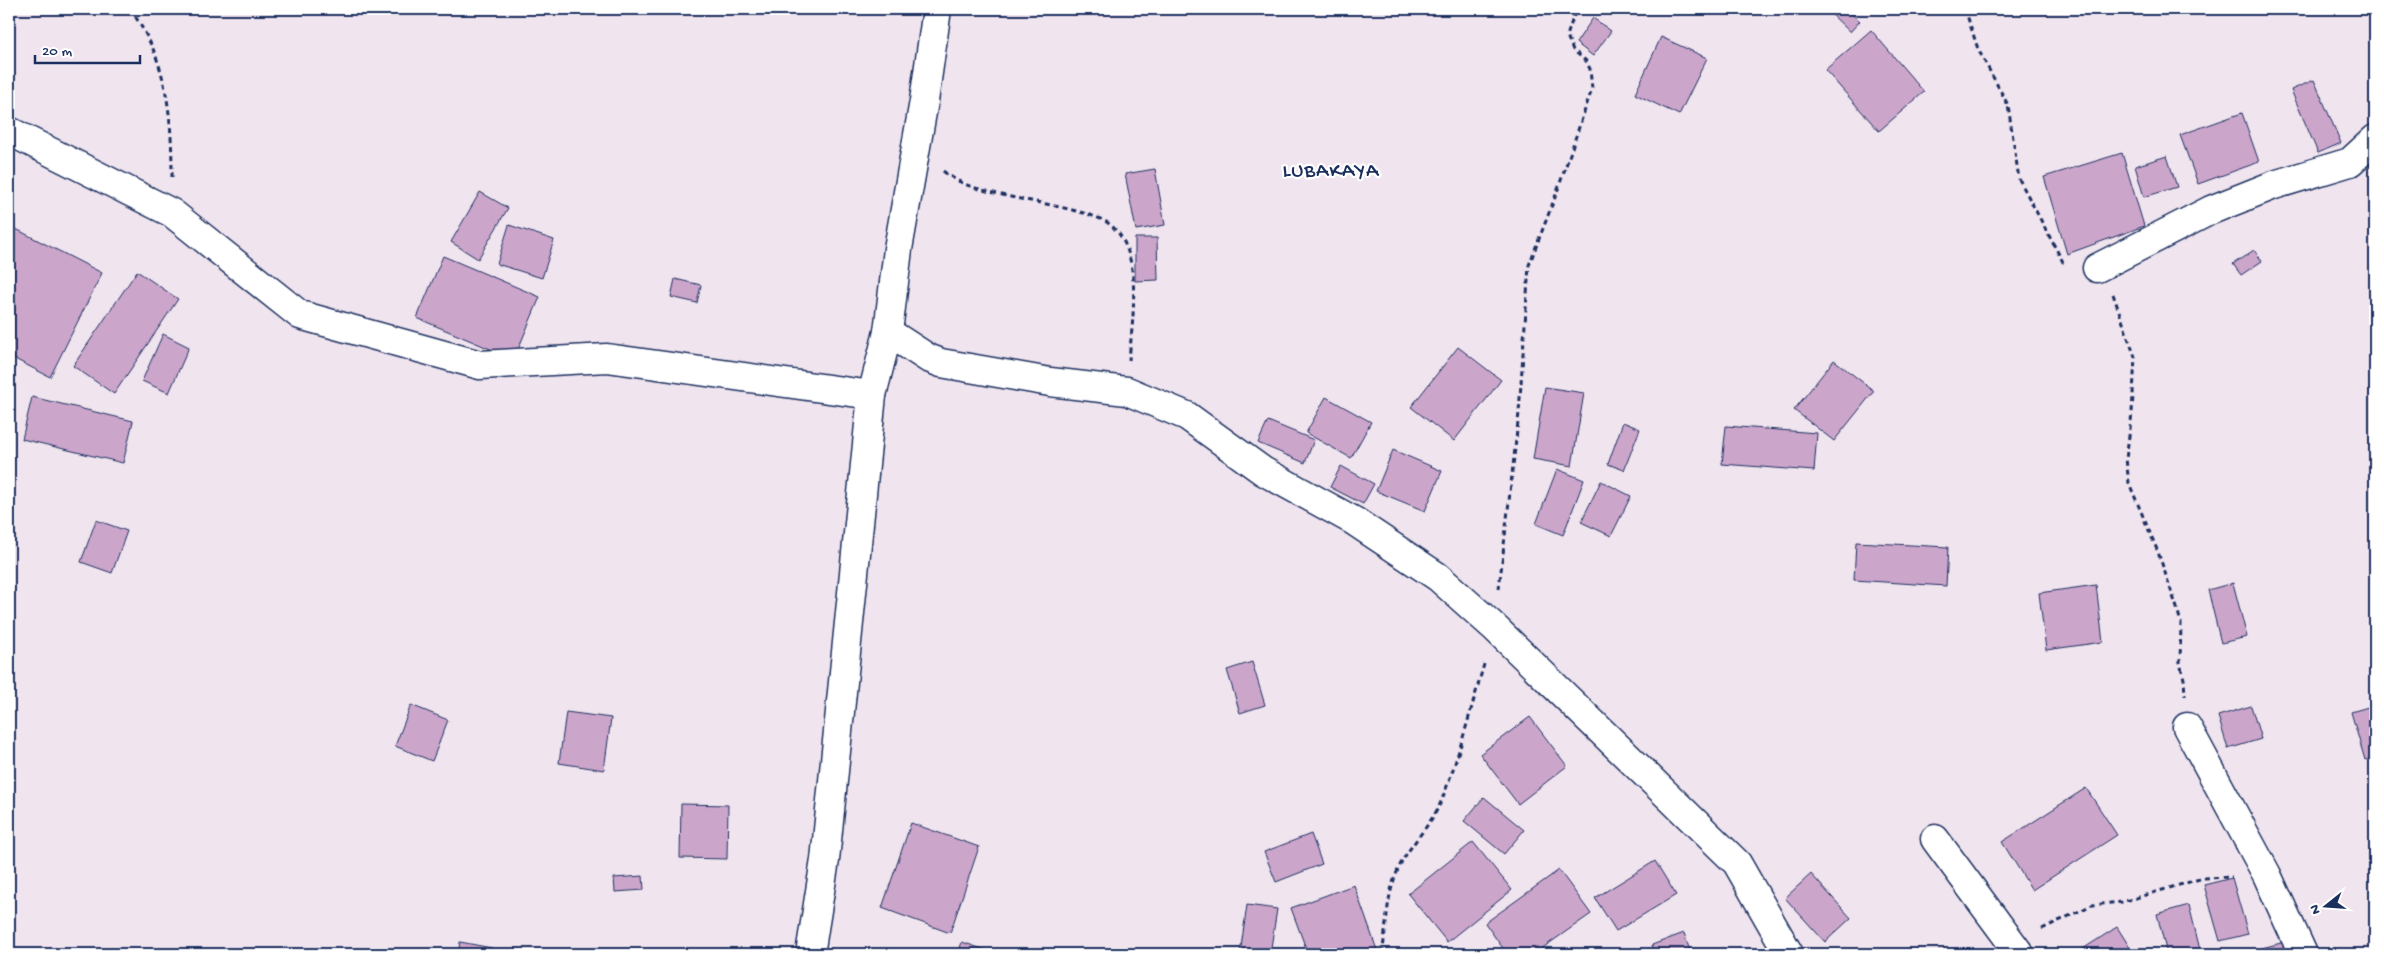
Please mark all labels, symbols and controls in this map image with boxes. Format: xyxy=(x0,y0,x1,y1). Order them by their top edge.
scale bar xyxy=(35,32,140,64)
text: 20 m xyxy=(42,43,72,61)
district label: LUBAKAYA xyxy=(1282,160,1380,185)
north arrow xyxy=(2302,880,2352,930)
text: N xyxy=(2306,902,2325,916)

